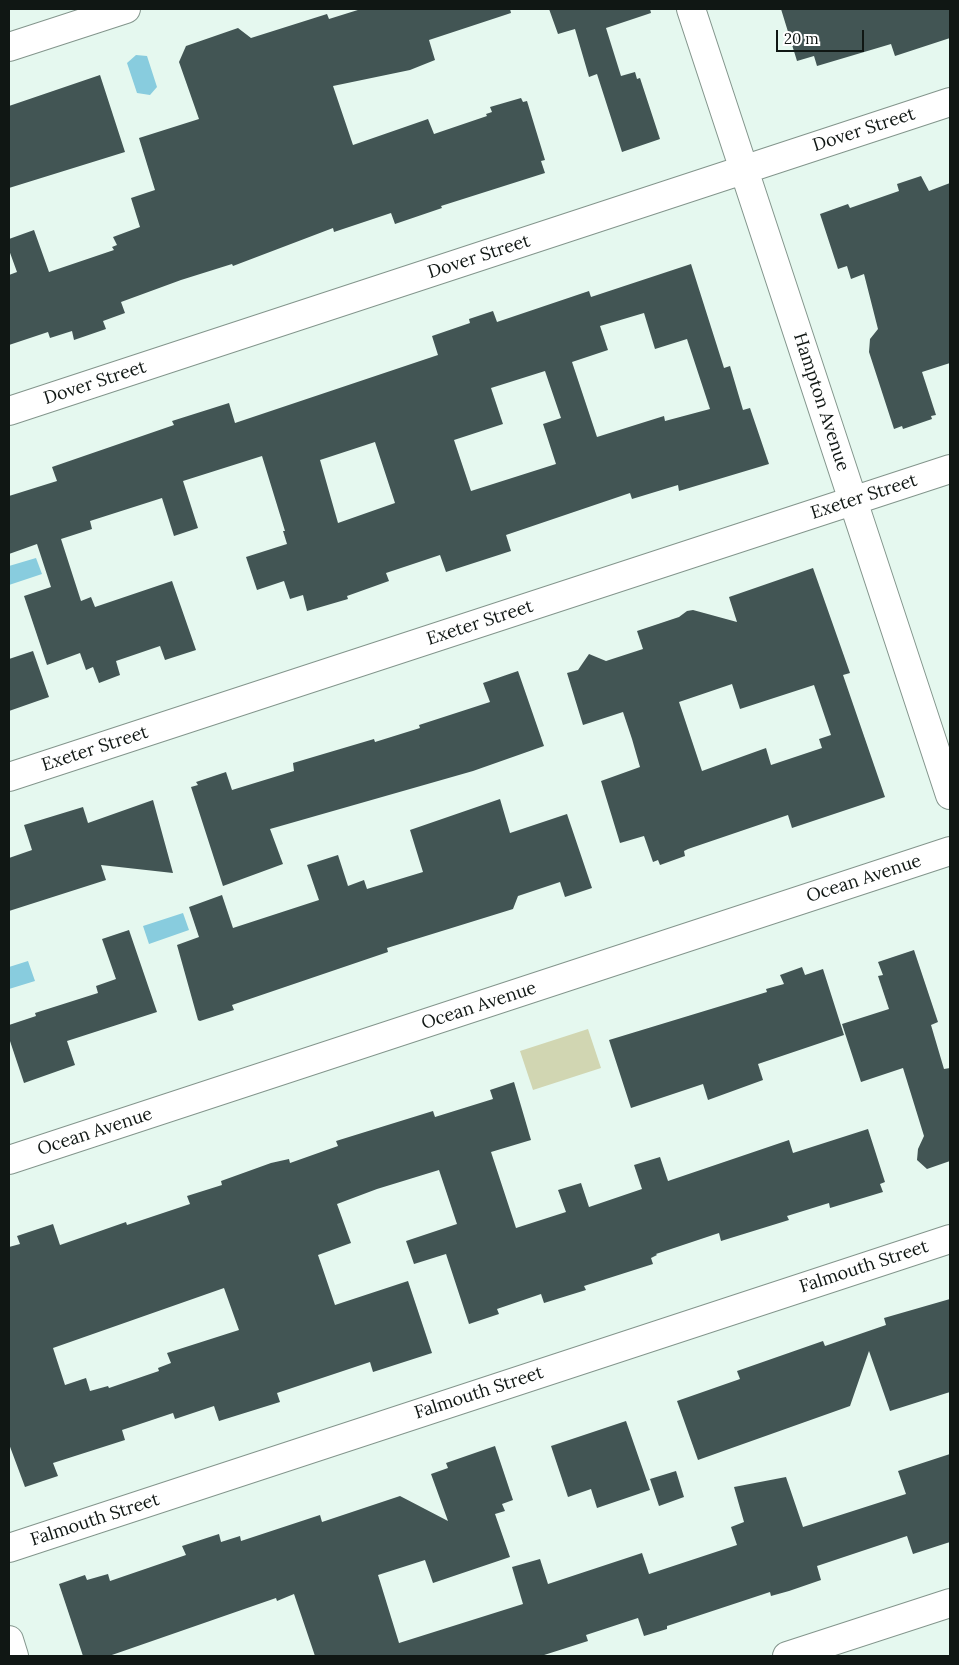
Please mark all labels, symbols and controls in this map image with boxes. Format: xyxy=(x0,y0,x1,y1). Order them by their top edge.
scale bar xyxy=(779,20,866,52)
text: 20 m xyxy=(784,29,819,48)
street label: Dover Street xyxy=(810,103,918,157)
street label: Dover Street xyxy=(425,230,533,284)
street label: Hampton Avenue xyxy=(788,330,854,474)
street label: Dover Street xyxy=(41,356,149,410)
street label: Exeter Street xyxy=(808,470,920,524)
street label: Exeter Street xyxy=(424,596,536,650)
street label: Exeter Street xyxy=(39,722,151,776)
street label: Ocean Avenue xyxy=(804,850,924,908)
street label: Ocean Avenue xyxy=(419,977,539,1035)
street label: Ocean Avenue xyxy=(35,1103,155,1161)
street label: Falmouth Street xyxy=(797,1236,931,1298)
street label: Falmouth Street xyxy=(412,1362,546,1424)
street label: Falmouth Street xyxy=(28,1489,162,1551)

